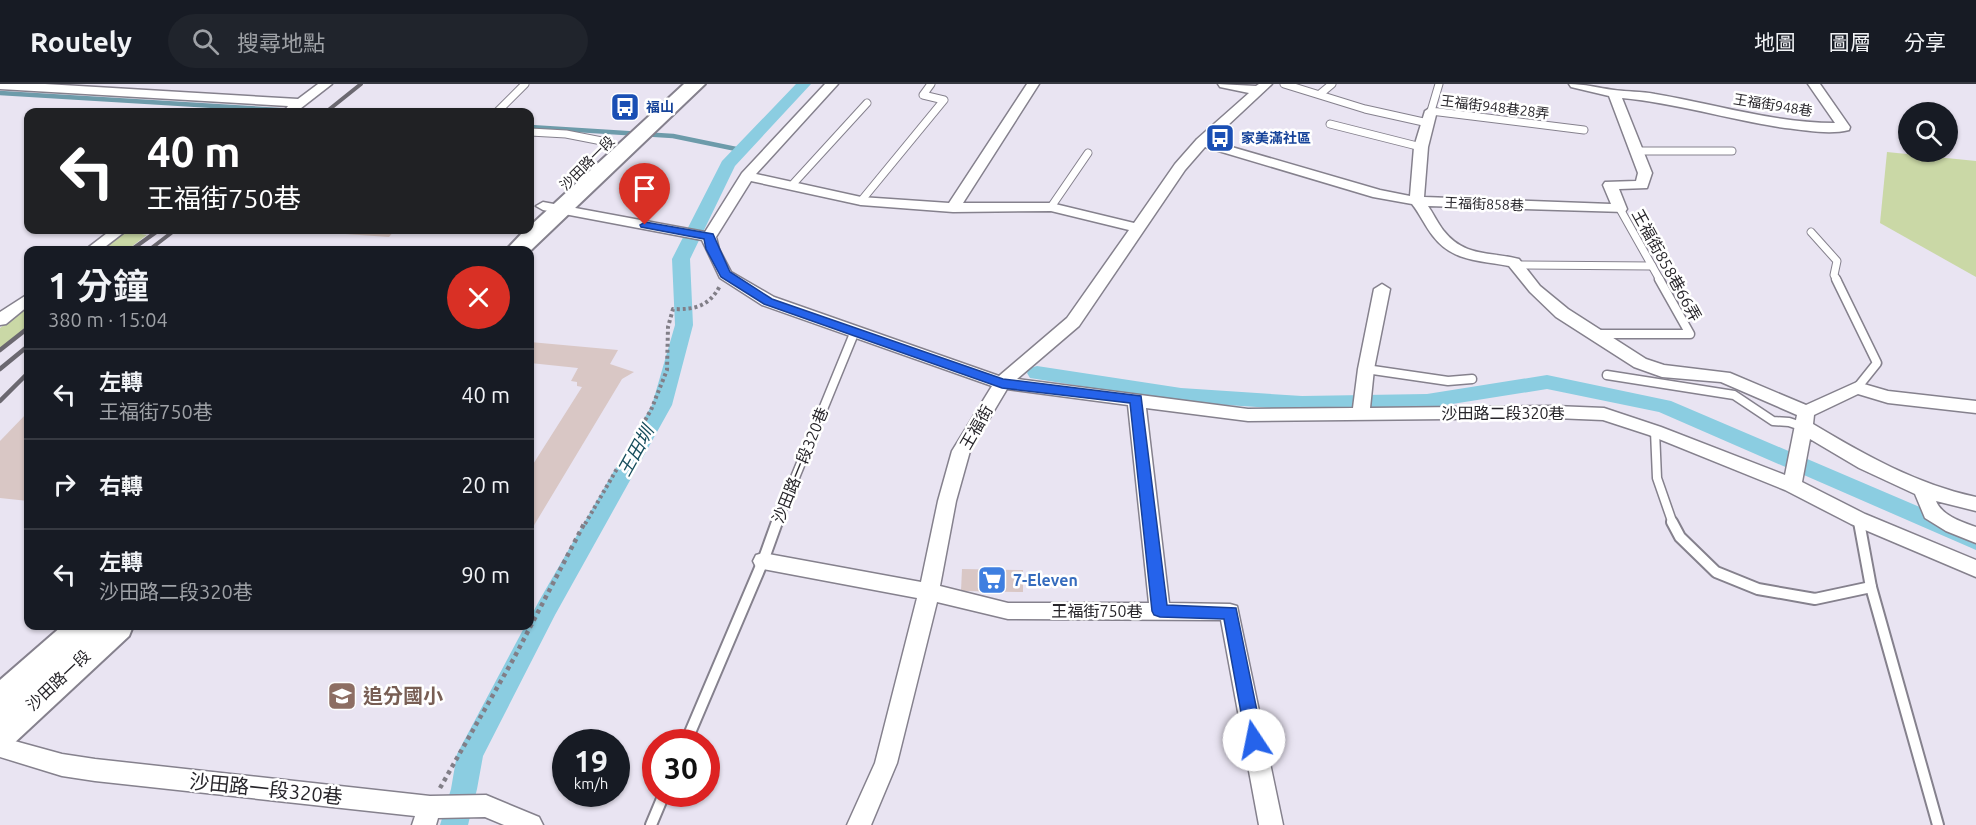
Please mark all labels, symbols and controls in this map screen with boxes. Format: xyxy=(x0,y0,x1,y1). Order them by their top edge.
search box xyxy=(168,14,588,68)
icon: search xyxy=(189,25,222,58)
text: Routely xyxy=(30,26,132,57)
text: 搜尋地點 xyxy=(237,30,325,55)
text: 地圖 xyxy=(1754,30,1796,54)
text: 圖層 xyxy=(1829,30,1871,54)
text: 分享 xyxy=(1904,30,1946,54)
bus stop icon: 福山 xyxy=(609,91,641,123)
street label: 王福街948巷 xyxy=(1732,91,1814,119)
street label: 王福街948巷28弄 xyxy=(1440,92,1550,122)
place label: 福山 xyxy=(646,99,674,115)
map controls xyxy=(1898,102,1958,162)
button: search xyxy=(1898,102,1958,162)
bus stop icon: 家美滿社區 xyxy=(1204,122,1236,154)
text: 40 m xyxy=(147,128,241,175)
place label: 家美滿社區 xyxy=(1241,130,1311,146)
icon: left xyxy=(48,132,126,210)
street label: 沙田路一段 xyxy=(557,133,617,193)
pin xyxy=(619,163,670,225)
icon: arrive xyxy=(628,172,661,205)
text: 王福街750巷 xyxy=(147,183,301,213)
street label: 王福街858巷 xyxy=(1444,195,1524,213)
street label: 王福街858巷66弄 xyxy=(1629,206,1705,324)
text: 1 分鐘 xyxy=(48,265,149,306)
button: close xyxy=(447,266,510,329)
text: 380 m · 15:04 xyxy=(48,308,168,331)
text: 左轉 xyxy=(99,369,143,394)
icon: left xyxy=(48,378,81,411)
text: 40 m xyxy=(461,382,510,407)
text: 王福街750巷 xyxy=(99,400,213,423)
street label: 王福街 xyxy=(956,402,996,452)
street label: 沙田路二段320巷 xyxy=(1441,404,1565,422)
street label: 沙田路一段320巷 xyxy=(769,405,831,525)
water label: 王田圳 xyxy=(613,419,658,479)
icon: right xyxy=(48,468,81,501)
text: 20 m xyxy=(461,472,510,497)
text: 右轉 xyxy=(99,473,143,498)
text: 左轉 xyxy=(99,549,143,574)
icon: left xyxy=(48,558,81,591)
text: 90 m xyxy=(461,562,510,587)
supermarket icon: 7-Eleven xyxy=(976,564,1008,596)
place label: 7-Eleven xyxy=(1013,571,1078,589)
text: 沙田路二段320巷 xyxy=(99,580,253,603)
street label: 王福街750巷 xyxy=(1051,602,1143,620)
street label: 沙田路一段 xyxy=(23,646,93,714)
school or university icon: 追分國小 xyxy=(326,680,358,712)
place label: 追分國小 xyxy=(363,684,443,707)
position arrow xyxy=(1222,708,1286,772)
speed limit sign: 30 xyxy=(642,729,720,807)
text: 19 xyxy=(574,744,608,778)
street label: 沙田路一段320巷 xyxy=(188,769,344,808)
text: km/h xyxy=(574,775,608,792)

